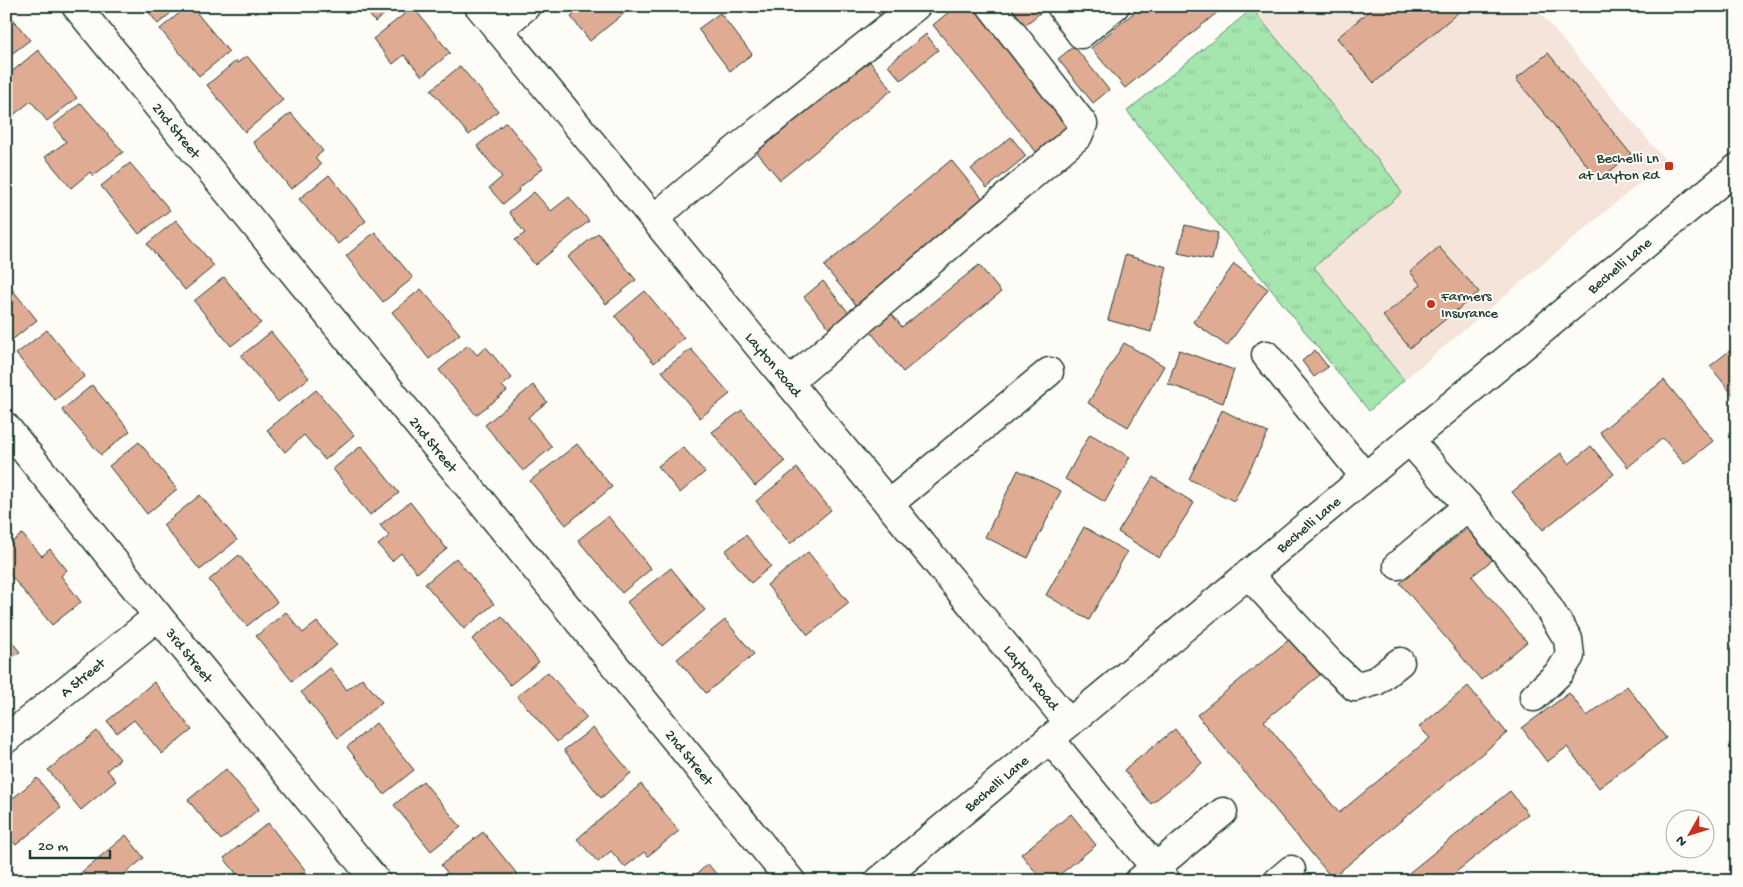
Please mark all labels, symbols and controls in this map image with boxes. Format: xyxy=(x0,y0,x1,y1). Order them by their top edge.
street label: 2nd Street xyxy=(147,100,205,164)
place label: Bechelli Ln at Layton Rd xyxy=(1579,150,1660,185)
marker: Bechelli Ln at Layton Rd xyxy=(1663,160,1675,172)
street label: Bechelli Lane xyxy=(1584,234,1656,299)
place label: Farmers Insurance xyxy=(1440,288,1498,323)
marker: Farmers Insurance xyxy=(1425,298,1437,310)
street label: Layton Road xyxy=(740,329,805,402)
street label: 2nd Street xyxy=(404,414,462,478)
street label: Bechelli Lane xyxy=(1273,493,1345,558)
street label: 3rd Street xyxy=(160,624,217,689)
street label: Layton Road xyxy=(999,642,1063,715)
street label: A Street xyxy=(57,654,111,702)
street label: 2nd Street xyxy=(660,727,718,791)
street label: Bechelli Lane xyxy=(961,752,1033,817)
north arrow xyxy=(1666,810,1716,860)
scale bar xyxy=(30,827,110,859)
text: N xyxy=(1672,832,1691,850)
text: 20 m xyxy=(38,838,68,856)

